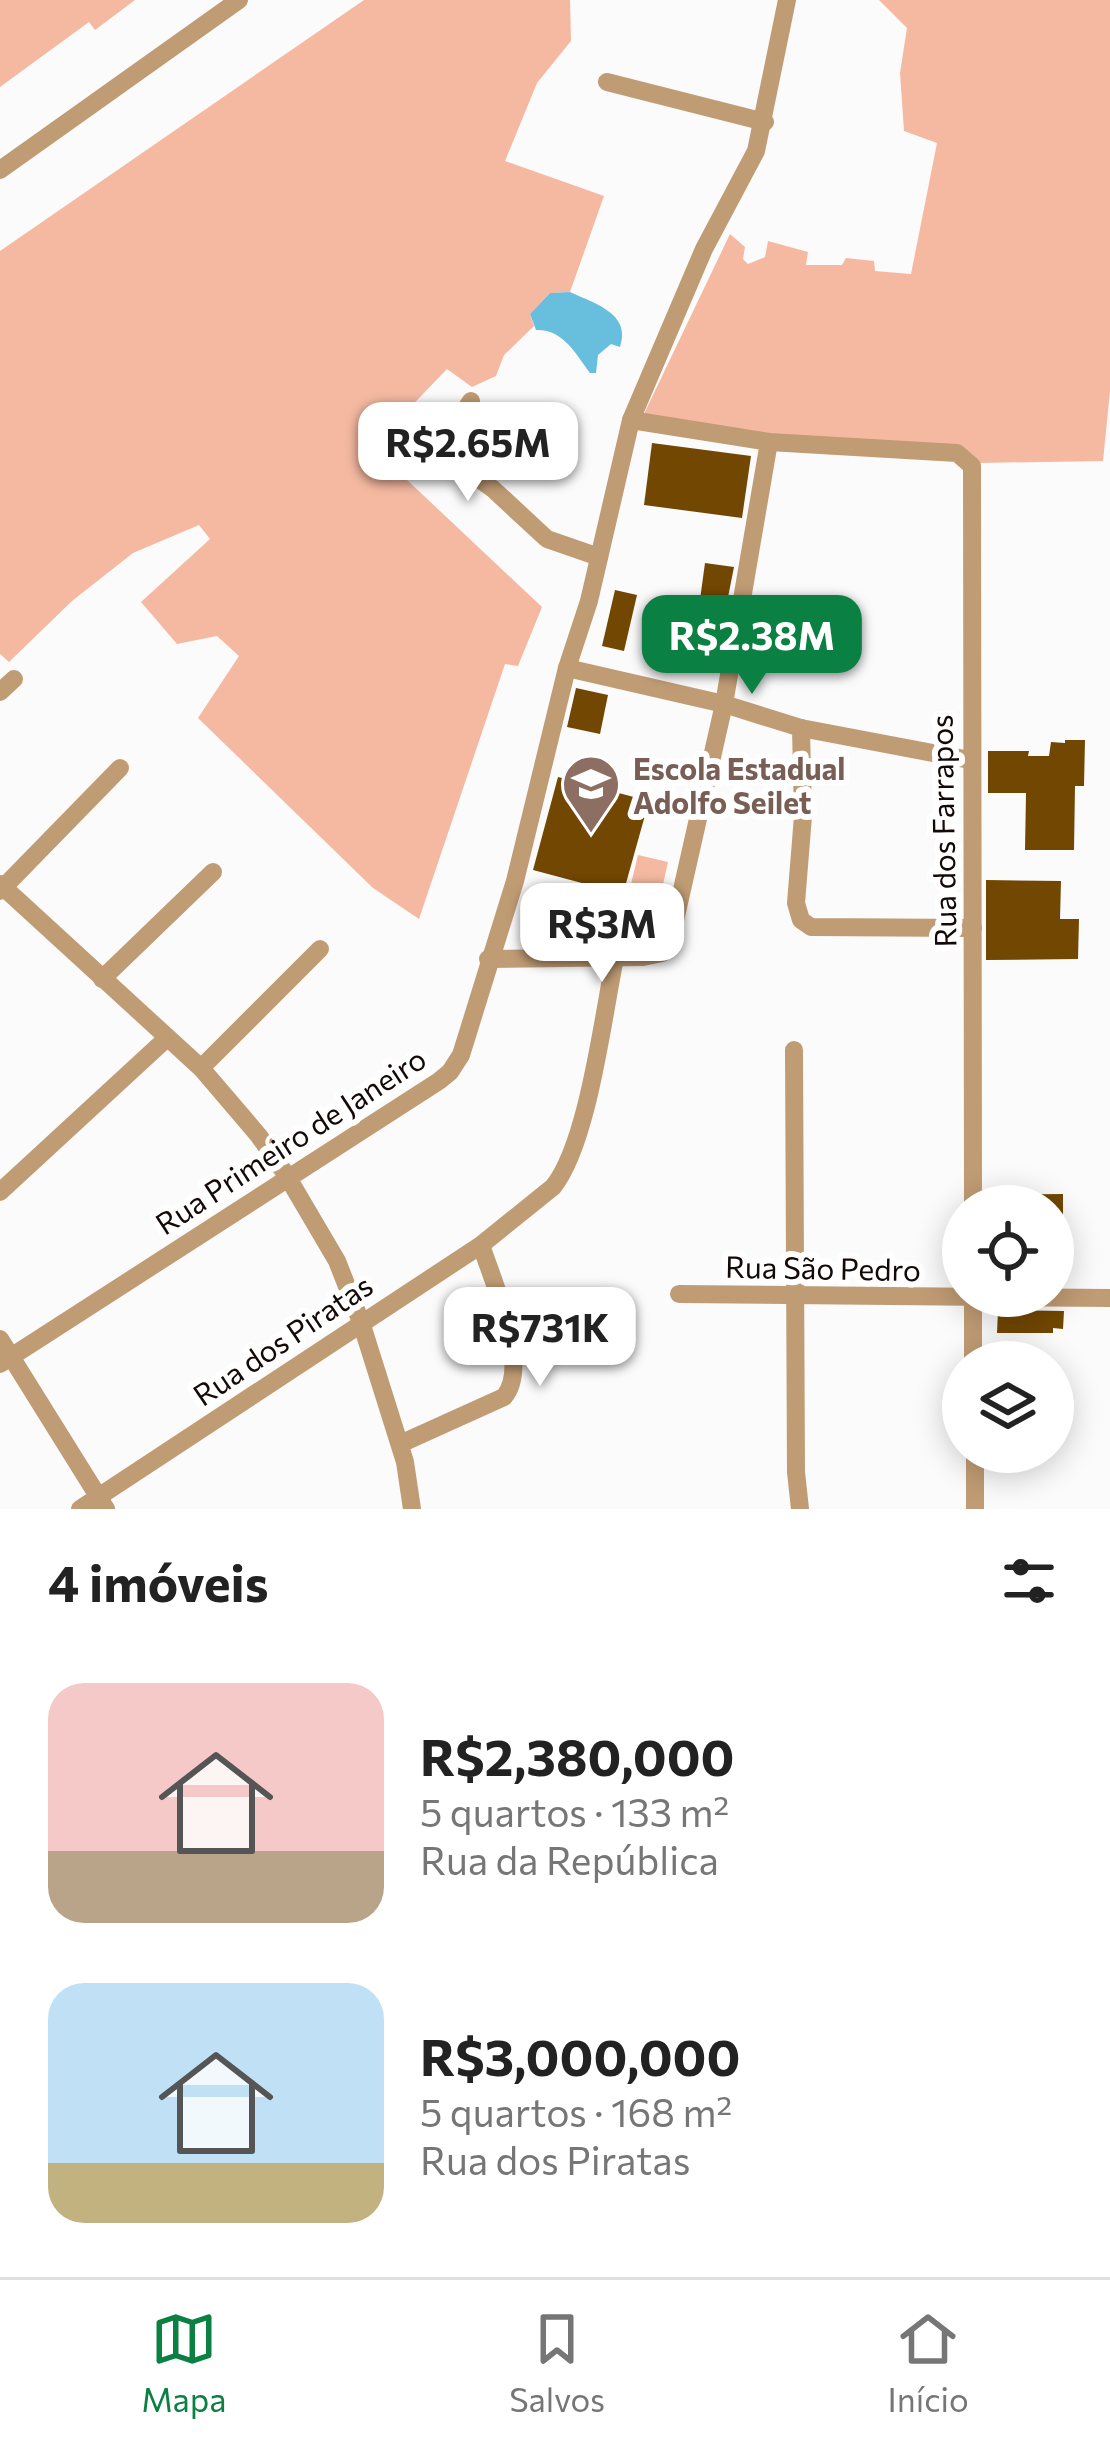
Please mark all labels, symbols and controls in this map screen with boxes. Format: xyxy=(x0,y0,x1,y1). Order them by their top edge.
pin: R$2.65M xyxy=(357,402,579,504)
text: R$2.65M xyxy=(385,417,551,465)
pin: R$2.38M xyxy=(641,595,863,697)
text: R$2.38M xyxy=(669,610,835,658)
street label: Rua dos Farrapos xyxy=(921,714,963,948)
place label: Escola Estadual Adolfo Seilet xyxy=(633,749,846,820)
school or university icon: Escola Estadual Adolfo Seilet xyxy=(560,753,622,835)
pin: R$3M xyxy=(531,883,673,985)
text: R$3M xyxy=(547,898,657,946)
street label: Rua Primeiro de Janeiro xyxy=(148,1039,432,1241)
map controls xyxy=(942,1185,1074,1473)
button: locate xyxy=(942,1185,1074,1317)
street label: Rua São Pedro xyxy=(725,1247,921,1287)
street label: Rua dos Piratas xyxy=(185,1265,379,1413)
pin: R$731K xyxy=(442,1287,638,1389)
text: R$731K xyxy=(471,1302,609,1350)
button: layers xyxy=(942,1341,1074,1473)
icon: filters xyxy=(996,1548,1062,1614)
text: 4 imóveis xyxy=(48,1550,269,1613)
text: R$2,380,000 xyxy=(420,1724,735,1787)
icon: home xyxy=(144,1731,288,1875)
text: 5 quartos · 133 m² xyxy=(420,1787,729,1835)
text: Rua da República xyxy=(420,1835,719,1883)
text: R$3,000,000 xyxy=(420,2024,740,2087)
icon: home xyxy=(144,2031,288,2175)
text: 5 quartos · 168 m² xyxy=(420,2087,732,2135)
text: Rua dos Piratas xyxy=(420,2135,690,2183)
tab: Mapa xyxy=(141,2306,227,2419)
tab: Salvos xyxy=(509,2306,605,2419)
tab: Início xyxy=(888,2306,969,2419)

